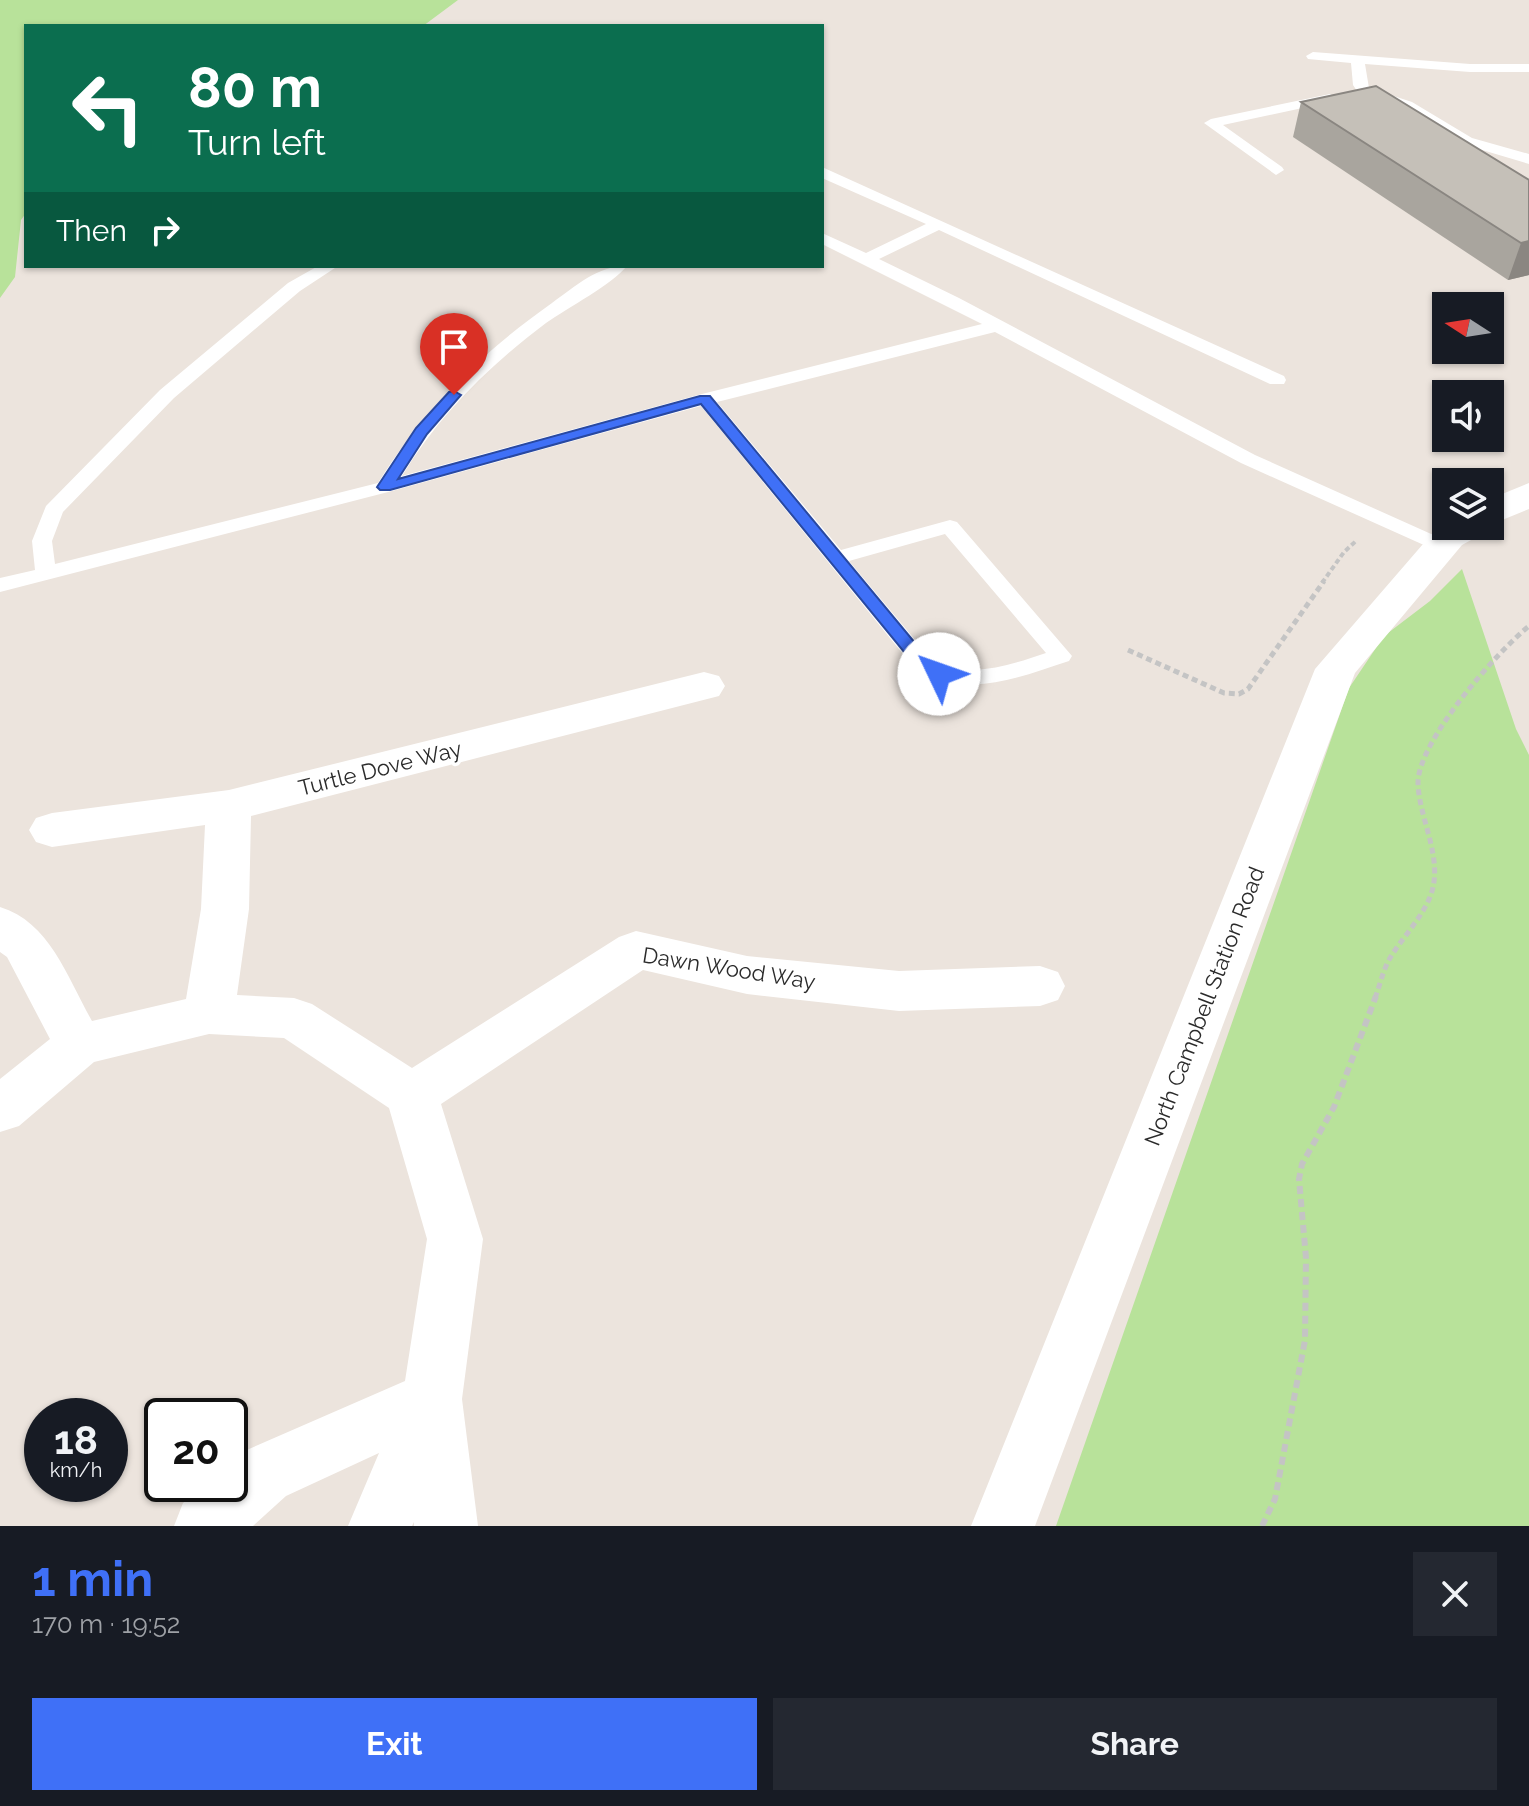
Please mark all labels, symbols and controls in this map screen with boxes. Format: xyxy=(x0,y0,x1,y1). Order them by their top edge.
text: 80 m xyxy=(188,54,322,120)
icon: left xyxy=(56,56,160,160)
text: Turn left xyxy=(188,121,326,163)
icon: right xyxy=(143,208,187,252)
text: Then xyxy=(56,213,127,248)
north arrow xyxy=(1432,292,1504,364)
map controls xyxy=(1432,292,1504,540)
pin xyxy=(420,313,488,395)
icon: arrive xyxy=(432,325,476,369)
button: sound xyxy=(1432,380,1504,452)
button: layers xyxy=(1432,468,1504,540)
position arrow xyxy=(897,632,981,716)
street label: Turtle Dove Way xyxy=(296,735,464,801)
street label: North Campbell Station Road xyxy=(1139,863,1269,1149)
street label: Dawn Wood Way xyxy=(641,942,817,995)
speed limit sign: 20 xyxy=(144,1398,248,1502)
text: 18 xyxy=(54,1416,98,1463)
text: km/h xyxy=(50,1458,102,1482)
text: 1 min xyxy=(32,1551,153,1607)
button: close xyxy=(1413,1552,1497,1636)
text: 170 m · 19:52 xyxy=(32,1609,180,1639)
button: Exit xyxy=(32,1698,757,1790)
button: Share xyxy=(773,1698,1497,1790)

